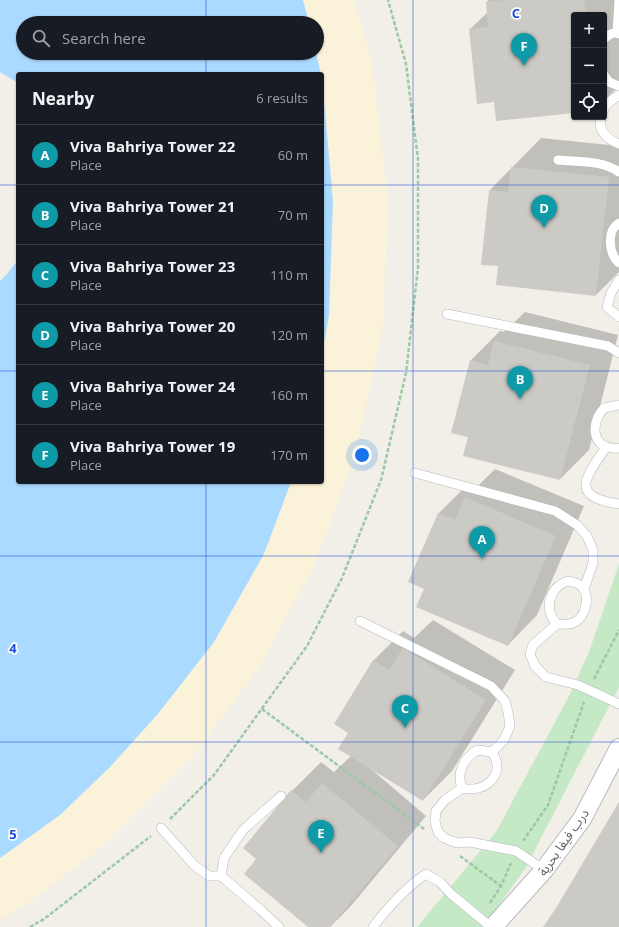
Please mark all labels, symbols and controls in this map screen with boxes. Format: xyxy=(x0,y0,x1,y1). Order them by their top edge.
text: C xyxy=(512,4,520,22)
map controls xyxy=(571,12,607,120)
button: + xyxy=(571,12,607,48)
search box xyxy=(16,16,324,60)
icon: search xyxy=(30,27,52,49)
text: Search here xyxy=(62,28,146,48)
pin: F xyxy=(511,33,537,66)
button: − xyxy=(571,48,607,84)
button: locate xyxy=(571,84,607,120)
text: Nearby xyxy=(32,87,94,110)
text: 6 results xyxy=(256,89,308,107)
text: Viva Bahriya Tower 22 xyxy=(70,136,235,156)
text: A xyxy=(41,146,49,164)
text: 60 m xyxy=(278,146,308,164)
text: Place xyxy=(70,156,102,174)
pin: D xyxy=(531,195,557,228)
text: Viva Bahriya Tower 21 xyxy=(70,196,235,216)
text: B xyxy=(41,206,49,224)
text: 70 m xyxy=(278,206,308,224)
text: Place xyxy=(70,216,102,234)
text: Viva Bahriya Tower 23 xyxy=(70,256,235,276)
text: C xyxy=(41,266,49,284)
text: 110 m xyxy=(270,266,308,284)
text: Place xyxy=(70,276,102,294)
text: Viva Bahriya Tower 20 xyxy=(70,316,235,336)
text: D xyxy=(40,326,50,344)
text: 120 m xyxy=(270,326,308,344)
text: Place xyxy=(70,336,102,354)
pin: B xyxy=(507,366,533,399)
text: Viva Bahriya Tower 24 xyxy=(70,376,235,396)
text: E xyxy=(41,386,49,404)
text: 160 m xyxy=(270,386,308,404)
text: Place xyxy=(70,396,102,414)
text: Viva Bahriya Tower 19 xyxy=(70,436,235,456)
your location xyxy=(352,445,372,465)
text: F xyxy=(41,446,49,464)
text: 170 m xyxy=(270,446,308,464)
text: Place xyxy=(70,456,102,474)
pin: A xyxy=(469,526,495,559)
text: 4 xyxy=(9,639,17,657)
pin: C xyxy=(392,695,418,728)
street label: درب فيفا بحرية xyxy=(533,805,593,879)
pin: E xyxy=(308,820,334,853)
text: 5 xyxy=(9,825,17,843)

